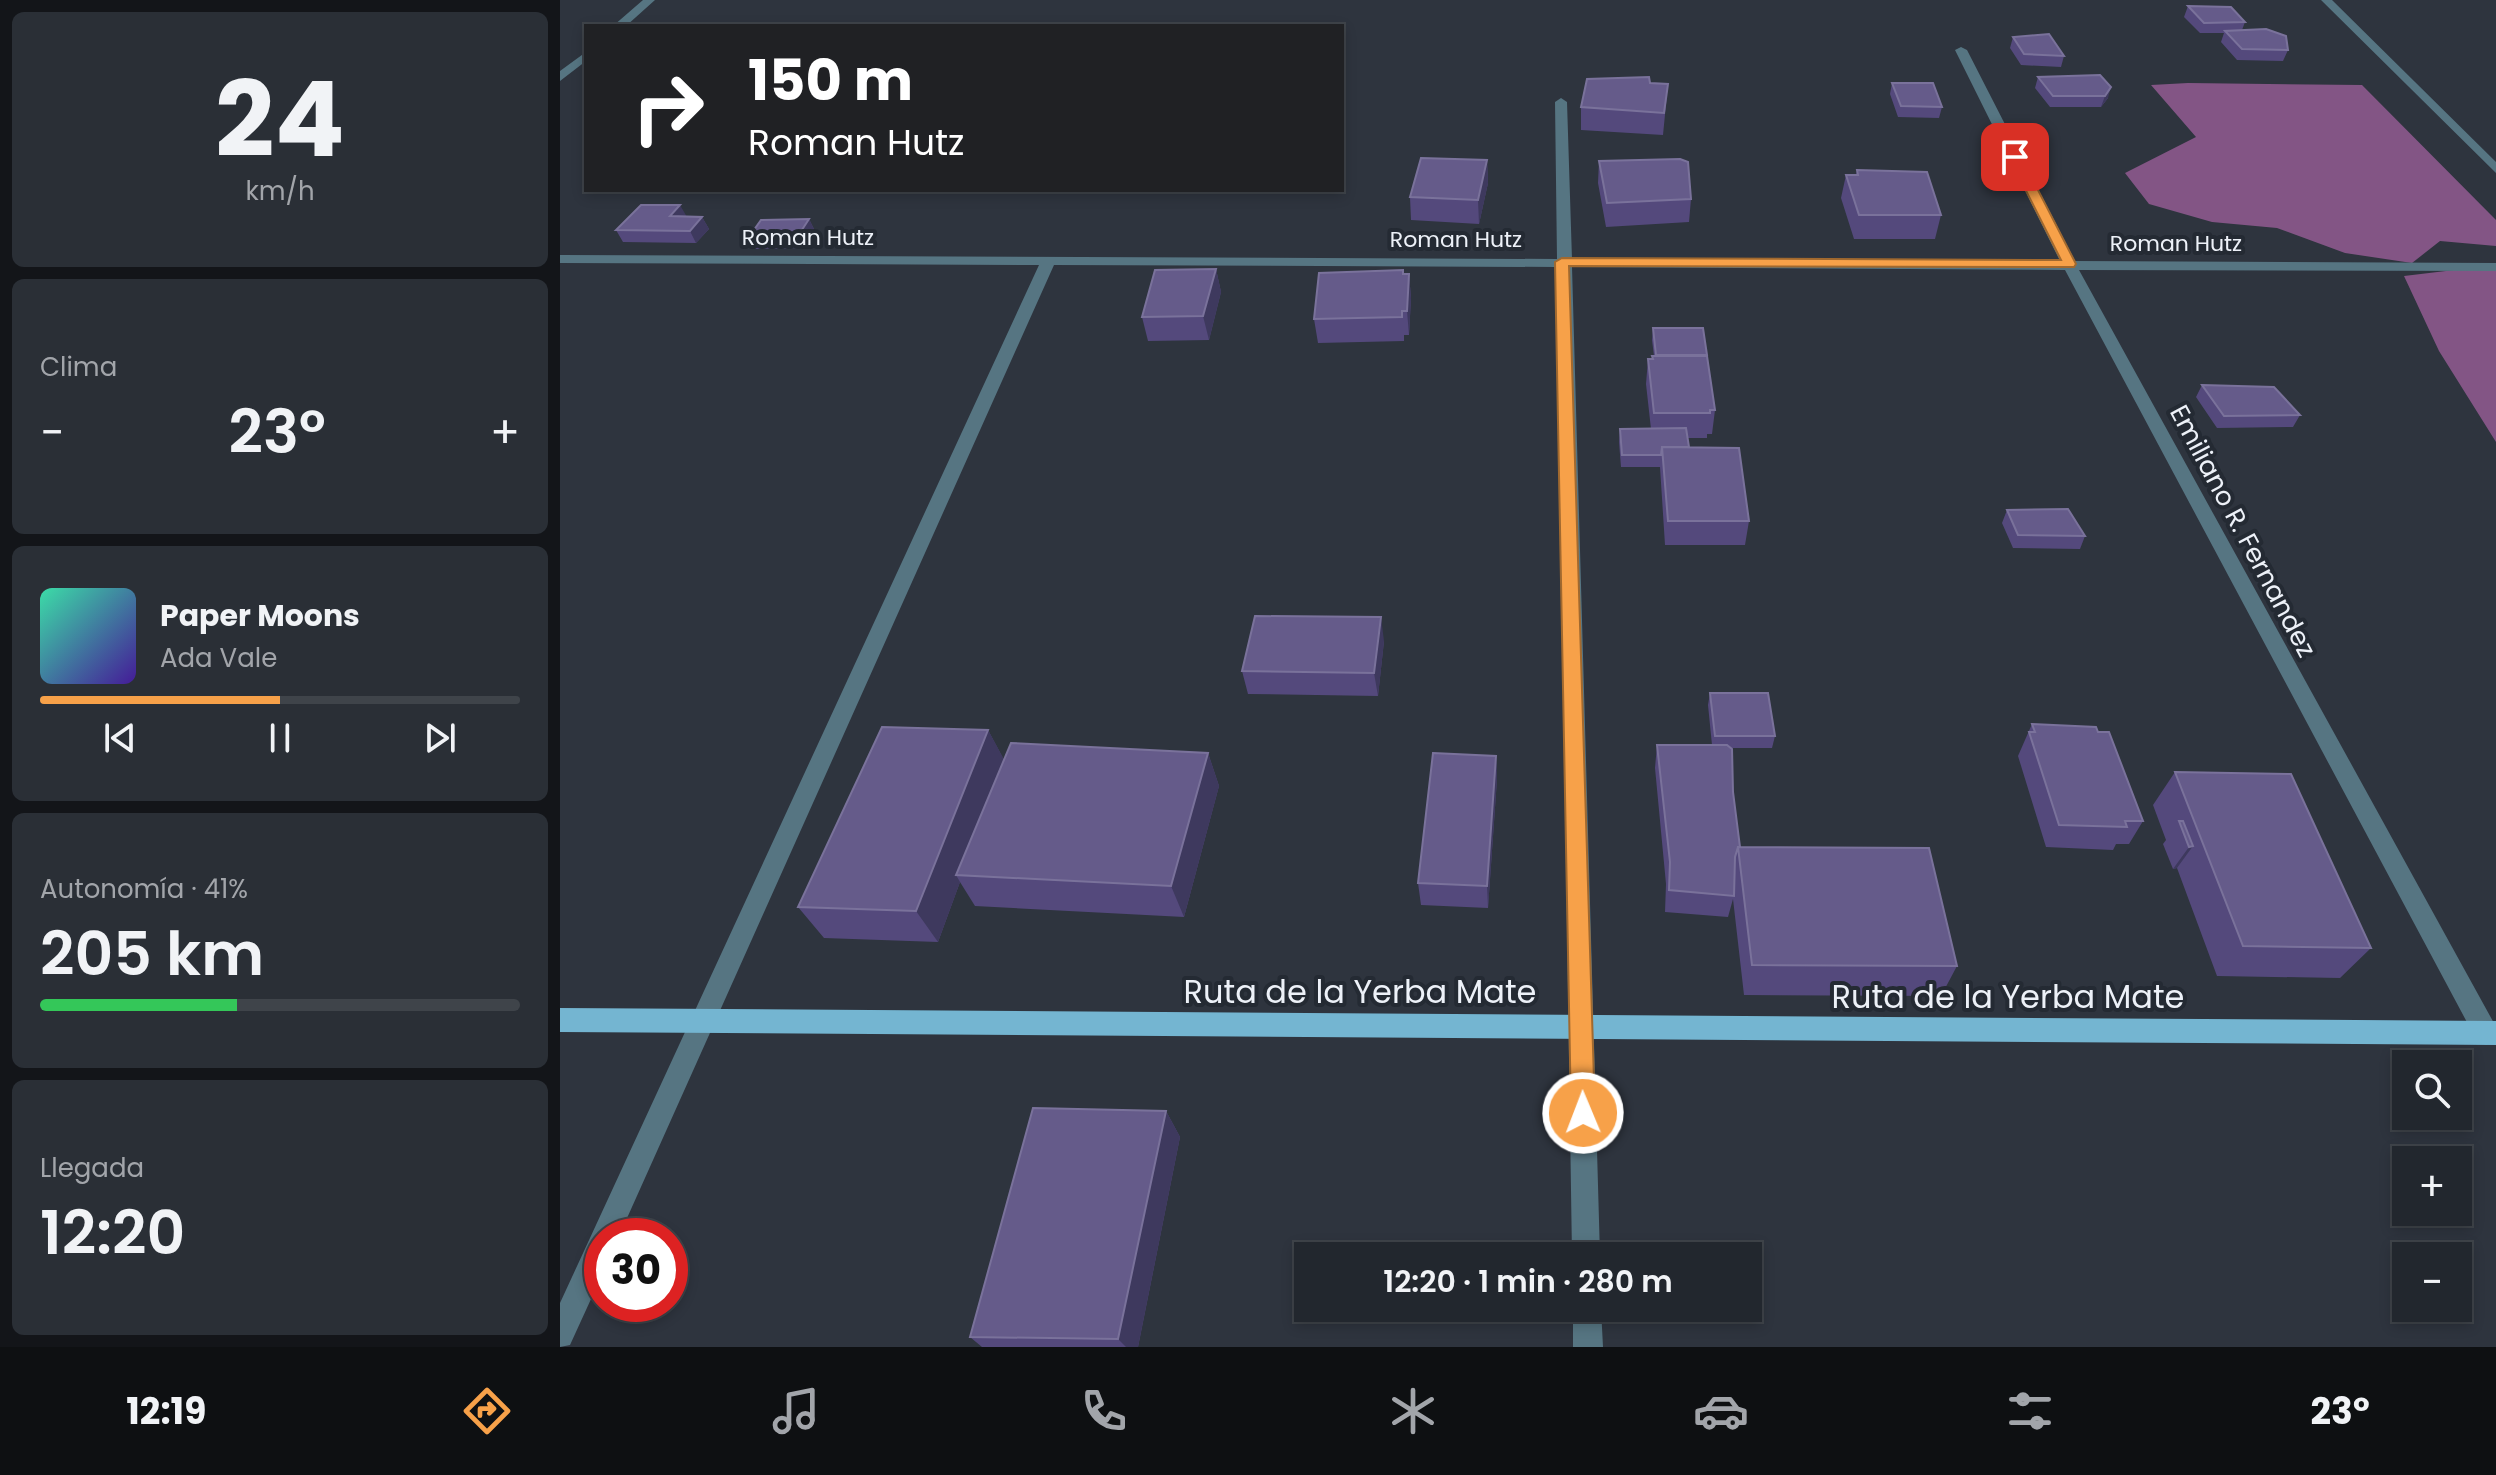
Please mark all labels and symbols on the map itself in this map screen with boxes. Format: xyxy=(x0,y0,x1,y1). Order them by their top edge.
pin xyxy=(1981,123,2049,191)
street label: Roman Hutz xyxy=(742,222,874,253)
street label: Roman Hutz xyxy=(1390,224,1522,255)
street label: Roman Hutz xyxy=(2110,228,2242,259)
street label: Emiliano R. Fernandez xyxy=(2161,399,2325,663)
street label: Ruta de la Yerba Mate xyxy=(1184,969,1536,1014)
street label: Ruta de la Yerba Mate xyxy=(1832,974,2184,1019)
position arrow xyxy=(1541,1071,1625,1155)
speed limit sign: 30 xyxy=(584,1218,688,1322)

